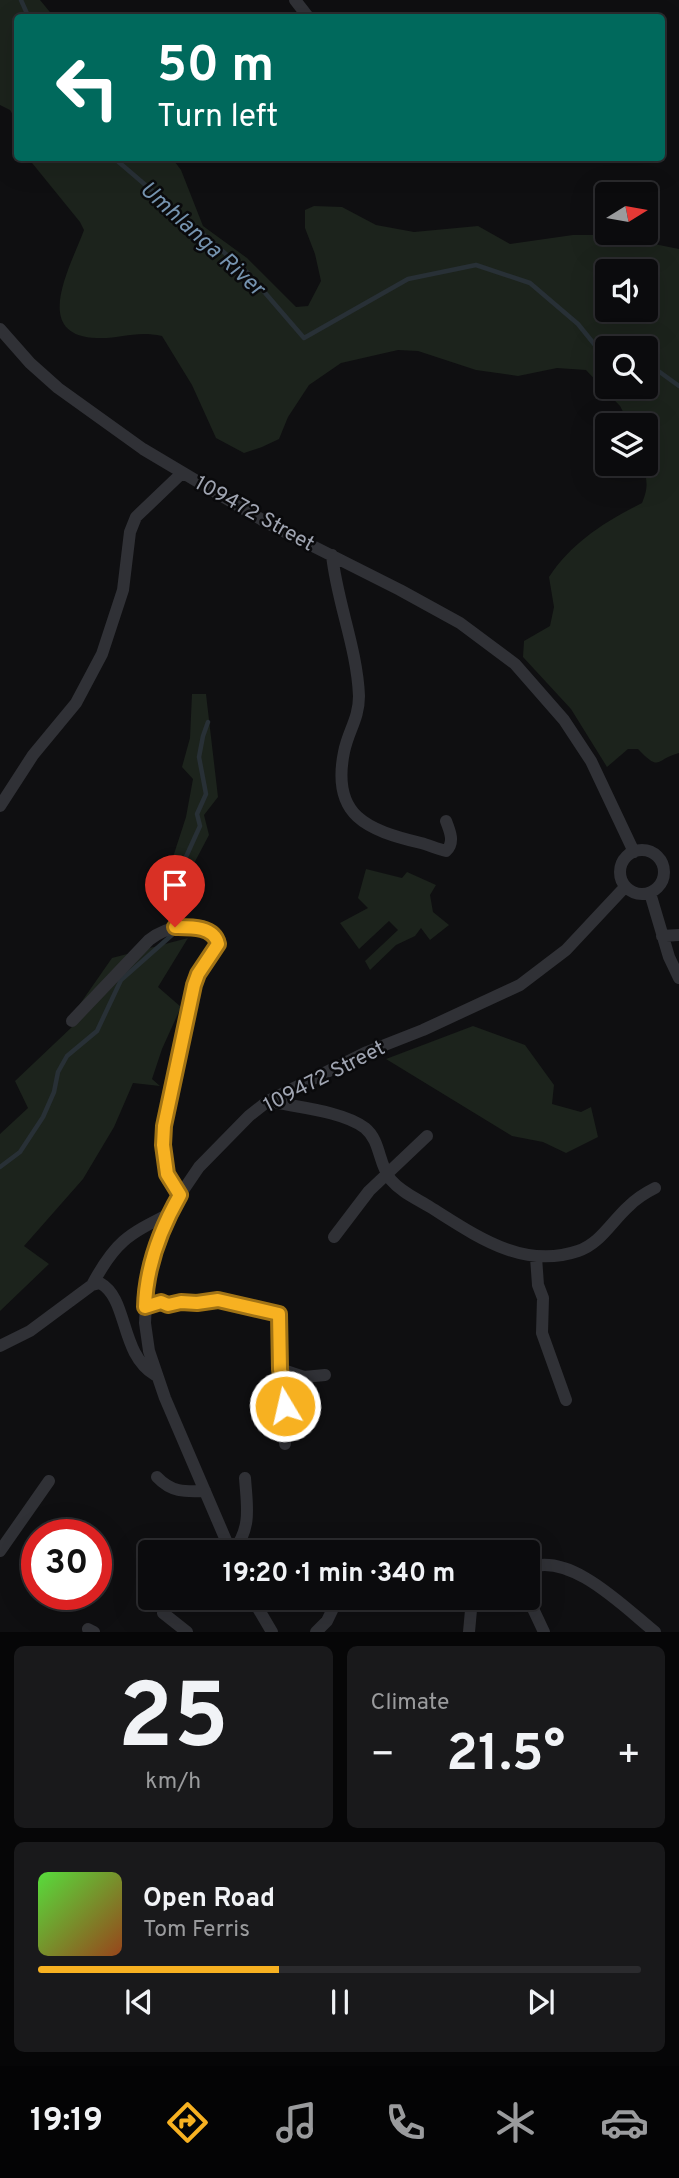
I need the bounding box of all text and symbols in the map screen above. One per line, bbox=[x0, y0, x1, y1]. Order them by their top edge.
text: 50 m bbox=[157, 37, 274, 99]
icon: left bbox=[42, 42, 133, 133]
text: Turn left bbox=[157, 98, 278, 138]
water label: Umhlanga River bbox=[133, 176, 272, 305]
north arrow bbox=[595, 182, 658, 245]
map controls bbox=[595, 182, 658, 476]
button: sound bbox=[595, 259, 658, 322]
button: search bbox=[595, 336, 658, 399]
button: layers bbox=[595, 413, 658, 476]
street label: 109472 Street bbox=[190, 470, 319, 558]
pin bbox=[145, 855, 205, 927]
icon: arrive bbox=[156, 866, 194, 904]
street label: 109472 Street bbox=[259, 1035, 390, 1120]
position arrow bbox=[248, 1369, 322, 1443]
speed limit sign: 30 bbox=[21, 1519, 112, 1610]
text: 19:20 · 1 min · 340 m bbox=[223, 1558, 455, 1591]
text: 25 bbox=[118, 1665, 229, 1780]
text: Climate bbox=[371, 1689, 449, 1718]
text: 21.5° bbox=[446, 1723, 565, 1789]
text: − bbox=[371, 1732, 395, 1781]
text: + bbox=[616, 1732, 641, 1781]
text: km/h bbox=[145, 1768, 201, 1797]
text: Open Road bbox=[143, 1883, 275, 1916]
text: Tom Ferris bbox=[143, 1916, 250, 1945]
icon: previous bbox=[120, 1983, 158, 2021]
icon: pause bbox=[321, 1983, 359, 2021]
icon: next bbox=[522, 1983, 560, 2021]
icon: directions bbox=[163, 2098, 212, 2147]
icon: music bbox=[272, 2098, 321, 2147]
icon: phone bbox=[381, 2098, 430, 2147]
icon: climate bbox=[491, 2098, 540, 2147]
icon: car bbox=[600, 2098, 649, 2147]
text: 19:19 bbox=[30, 2102, 103, 2142]

